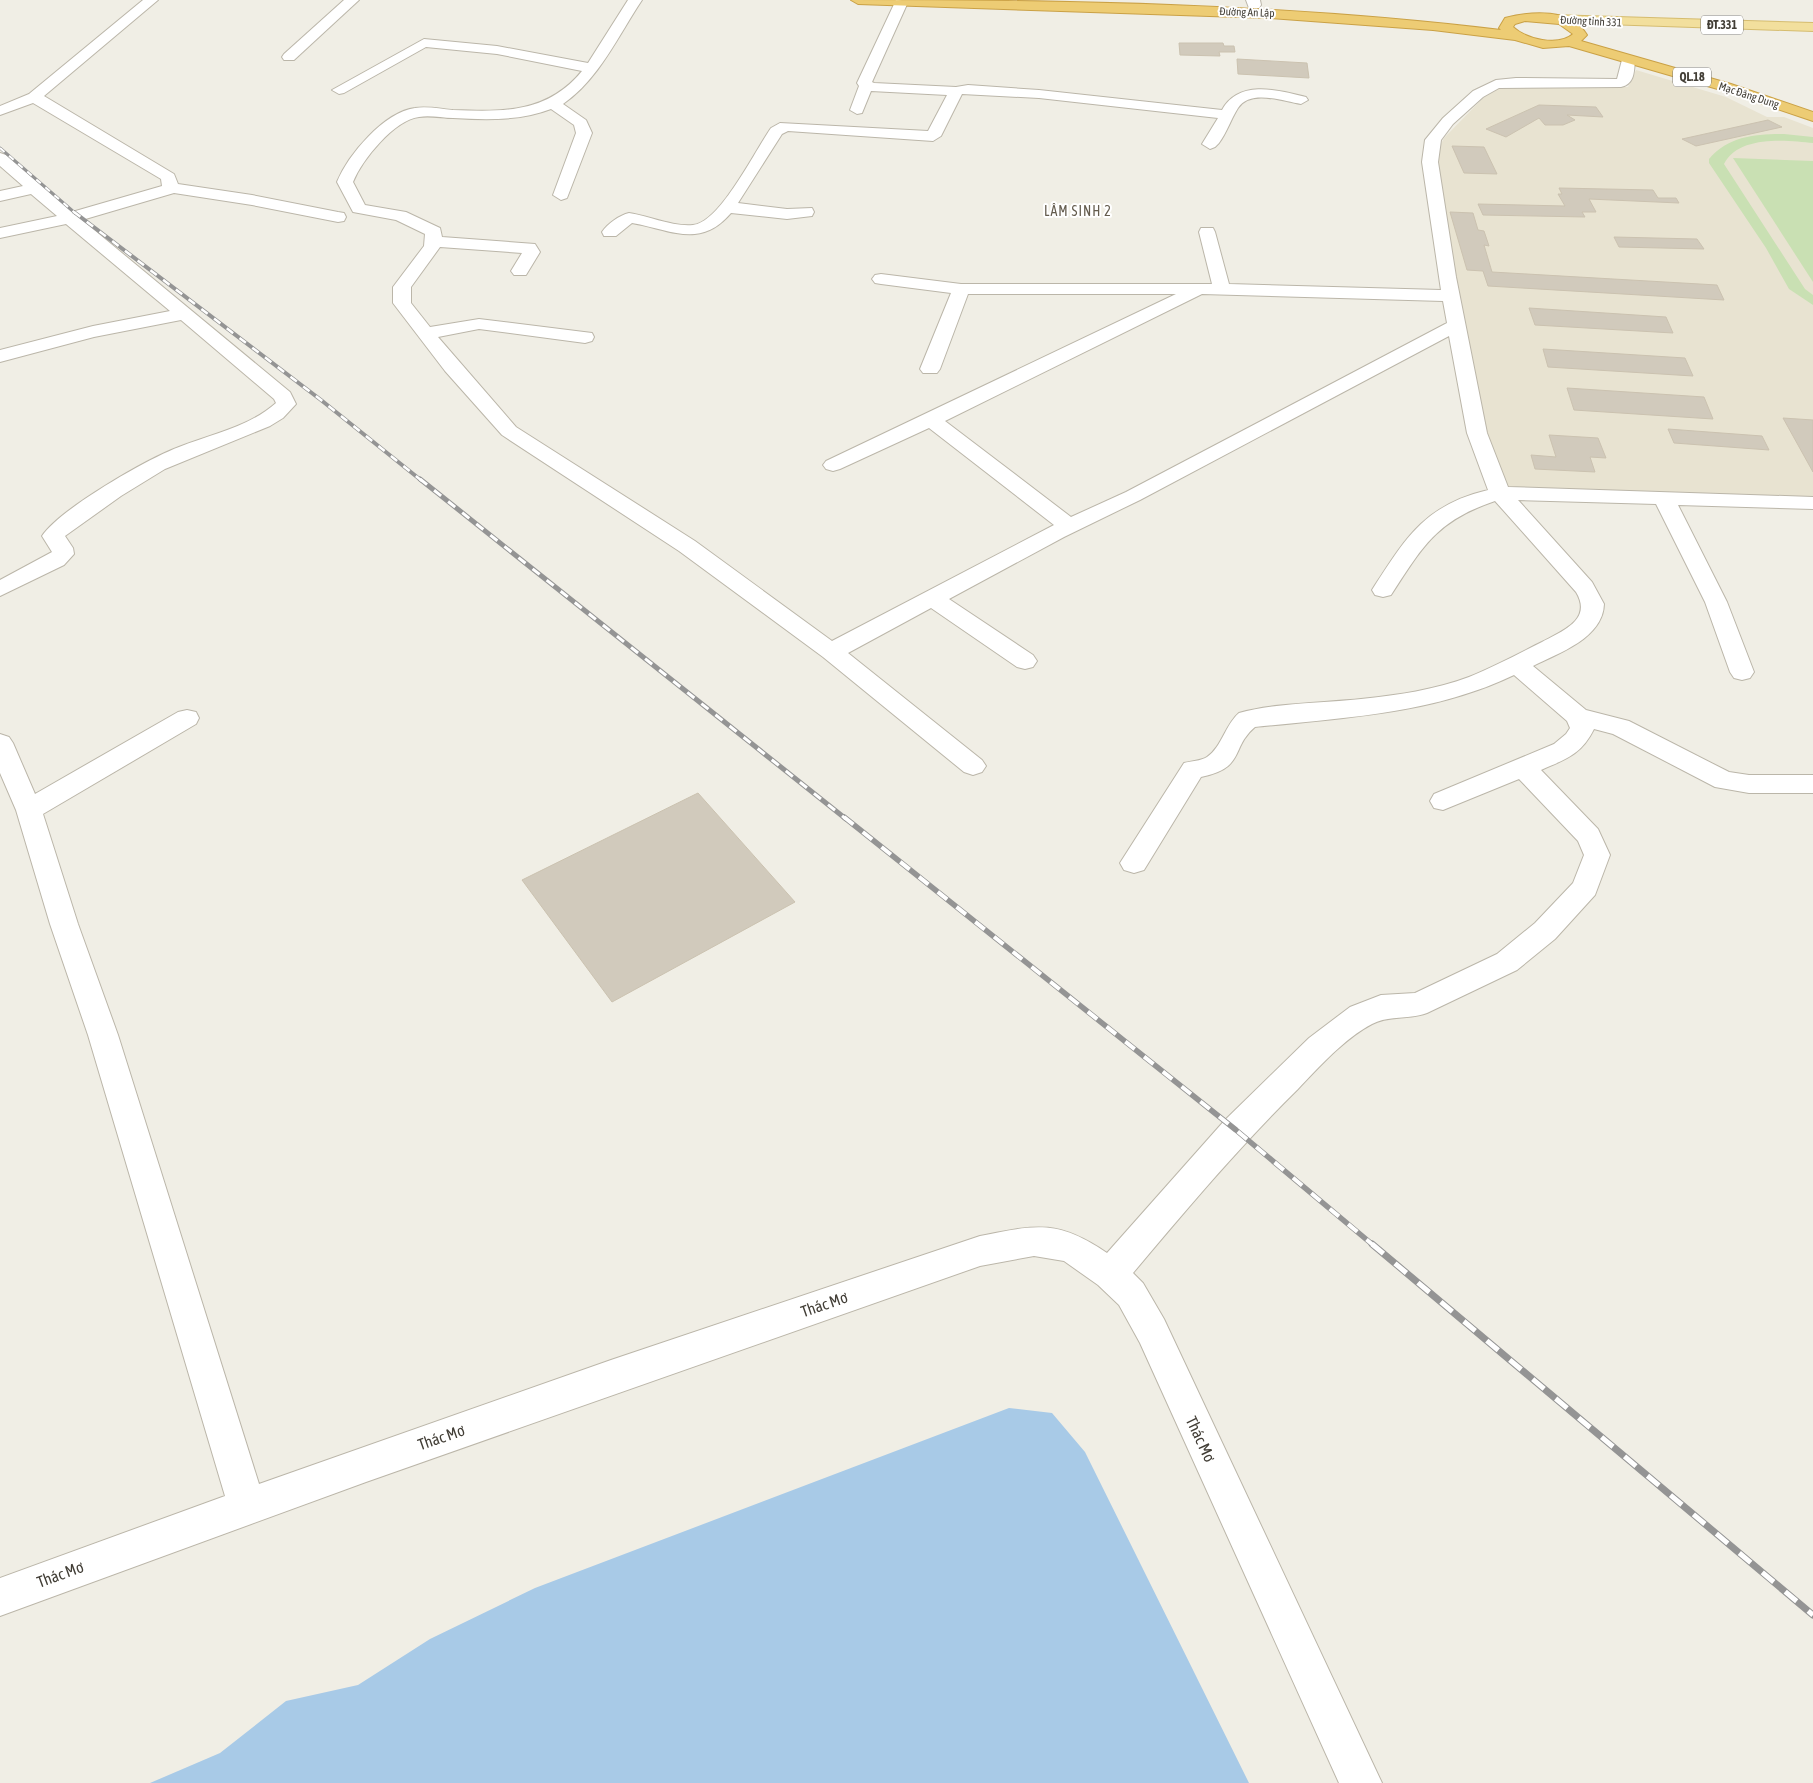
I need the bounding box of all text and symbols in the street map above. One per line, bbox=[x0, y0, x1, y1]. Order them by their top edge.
street label: Đường An Lập bbox=[1219, 5, 1275, 20]
street label: Đường tỉnh 331 bbox=[1560, 13, 1622, 29]
road number: ĐT.331 bbox=[1701, 16, 1743, 34]
road number: QL.18 bbox=[1673, 68, 1711, 86]
street label: Mạc Đăng Dung bbox=[1717, 80, 1781, 111]
district label: LÂM SINH 2 bbox=[1044, 203, 1112, 219]
street label: Thác Mơ bbox=[798, 1287, 850, 1320]
street label: Thác Mơ bbox=[1183, 1413, 1220, 1465]
street label: Thác Mơ bbox=[415, 1420, 467, 1453]
street label: Thác Mơ bbox=[34, 1557, 86, 1591]

